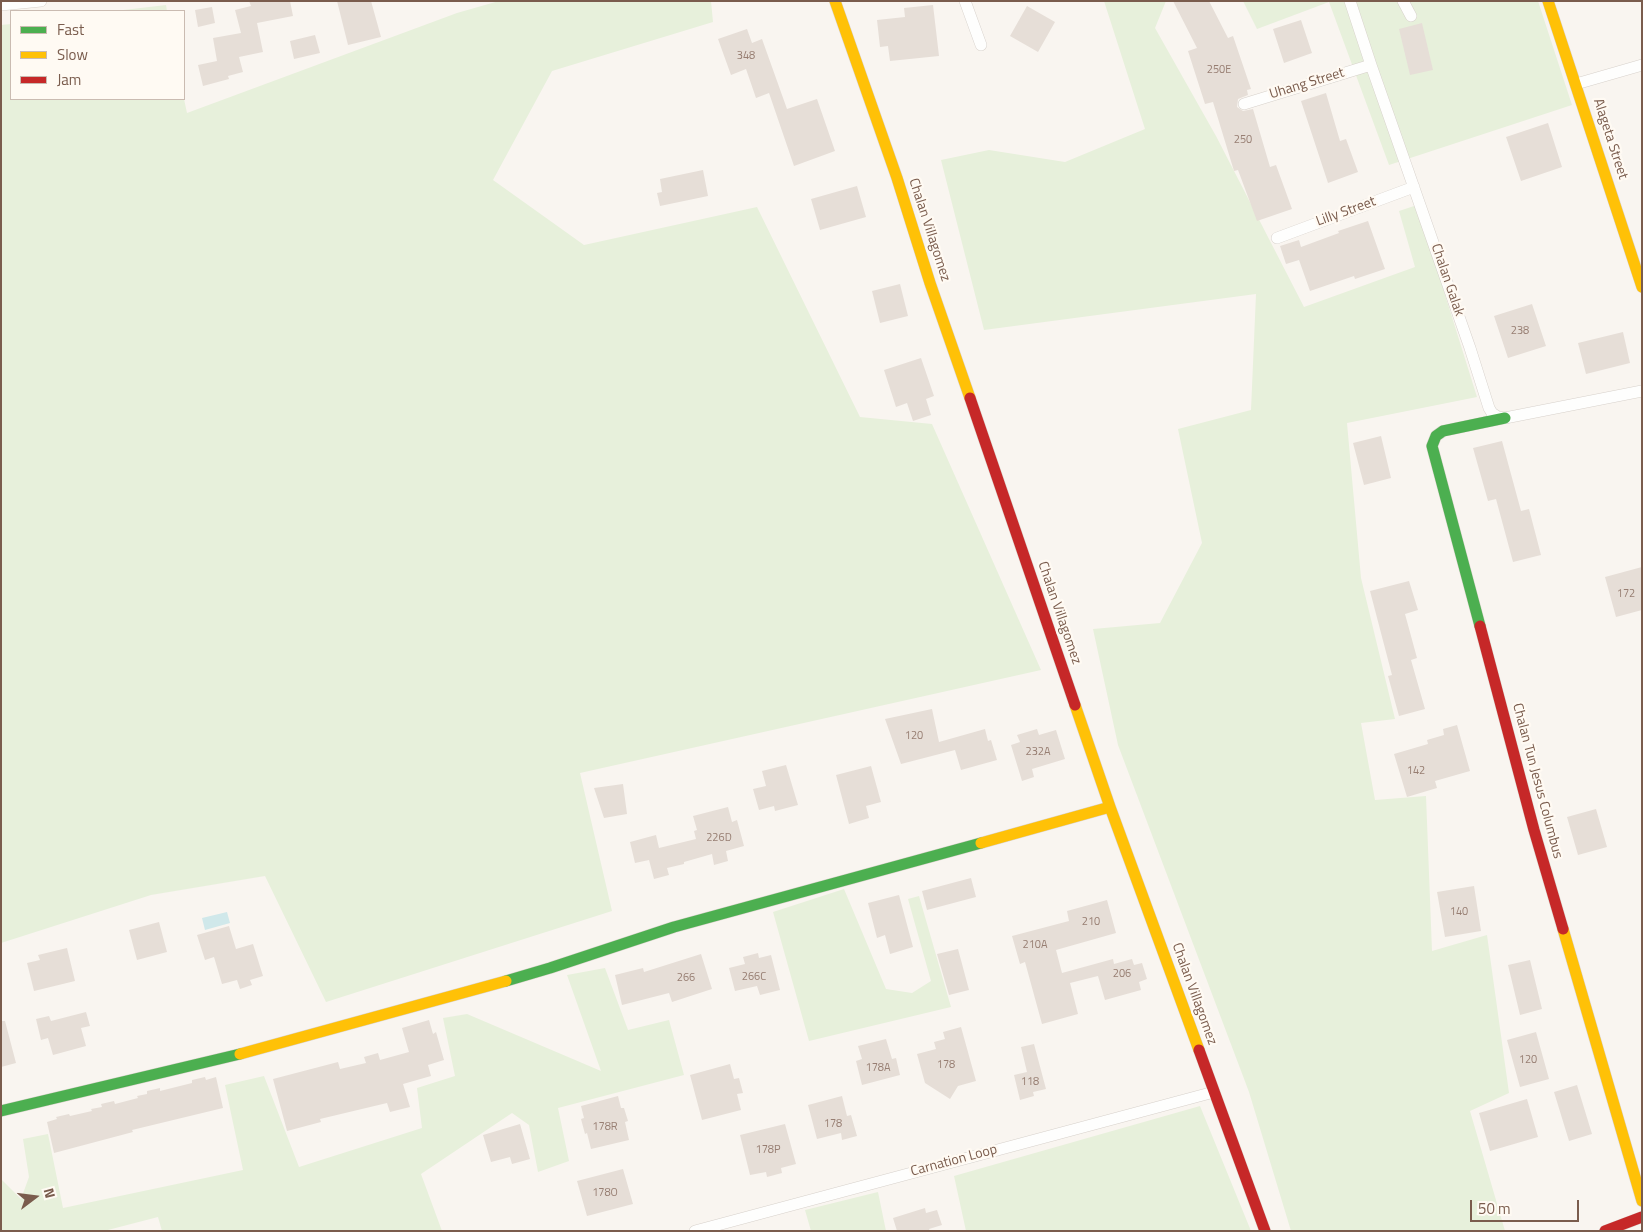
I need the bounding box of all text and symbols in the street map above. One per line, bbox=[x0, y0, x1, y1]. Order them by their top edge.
legend bbox=[10, 10, 185, 100]
text: Fast bbox=[57, 18, 84, 41]
text: Slow bbox=[57, 43, 88, 66]
house number: 348 bbox=[737, 49, 755, 63]
house number: 250E bbox=[1207, 63, 1231, 77]
street label: Uhang Street bbox=[1268, 65, 1346, 103]
text: Jam bbox=[57, 68, 81, 91]
street label: Alageta Street bbox=[1589, 96, 1631, 182]
house number: 250 bbox=[1234, 133, 1252, 147]
street label: Chalan Villagomez bbox=[904, 176, 954, 284]
street label: Lilly Street bbox=[1314, 193, 1378, 231]
street label: Chalan Galak bbox=[1427, 242, 1467, 318]
house number: 238 bbox=[1511, 324, 1529, 338]
street label: Chalan Villagomez bbox=[1034, 559, 1084, 667]
house number: 172 bbox=[1617, 587, 1635, 601]
street label: Chalan Tun Jesus Columbus bbox=[1508, 701, 1566, 861]
house number: 120 bbox=[905, 729, 923, 743]
house number: 232A bbox=[1025, 745, 1051, 759]
house number: 142 bbox=[1407, 764, 1425, 778]
house number: 226D bbox=[706, 831, 732, 845]
house number: 140 bbox=[1450, 905, 1468, 919]
house number: 210 bbox=[1082, 915, 1100, 929]
house number: 210A bbox=[1022, 938, 1048, 952]
street label: Chalan Villagomez bbox=[1168, 941, 1220, 1047]
house number: 206 bbox=[1113, 967, 1131, 981]
house number: 266C bbox=[742, 970, 766, 984]
house number: 266 bbox=[677, 971, 695, 985]
house number: 120 bbox=[1519, 1053, 1537, 1067]
house number: 178 bbox=[937, 1058, 955, 1072]
house number: 178A bbox=[865, 1061, 891, 1075]
house number: 118 bbox=[1021, 1075, 1039, 1089]
house number: 178 bbox=[824, 1117, 842, 1131]
house number: 178R bbox=[592, 1120, 618, 1134]
street label: Carnation Loop bbox=[909, 1141, 999, 1181]
house number: 178P bbox=[755, 1143, 781, 1157]
north arrow bbox=[10, 1172, 60, 1222]
text: N bbox=[39, 1186, 61, 1200]
house number: 178O bbox=[592, 1186, 618, 1200]
scale bar bbox=[1473, 1190, 1582, 1222]
text: 50 m bbox=[1478, 1197, 1511, 1220]

